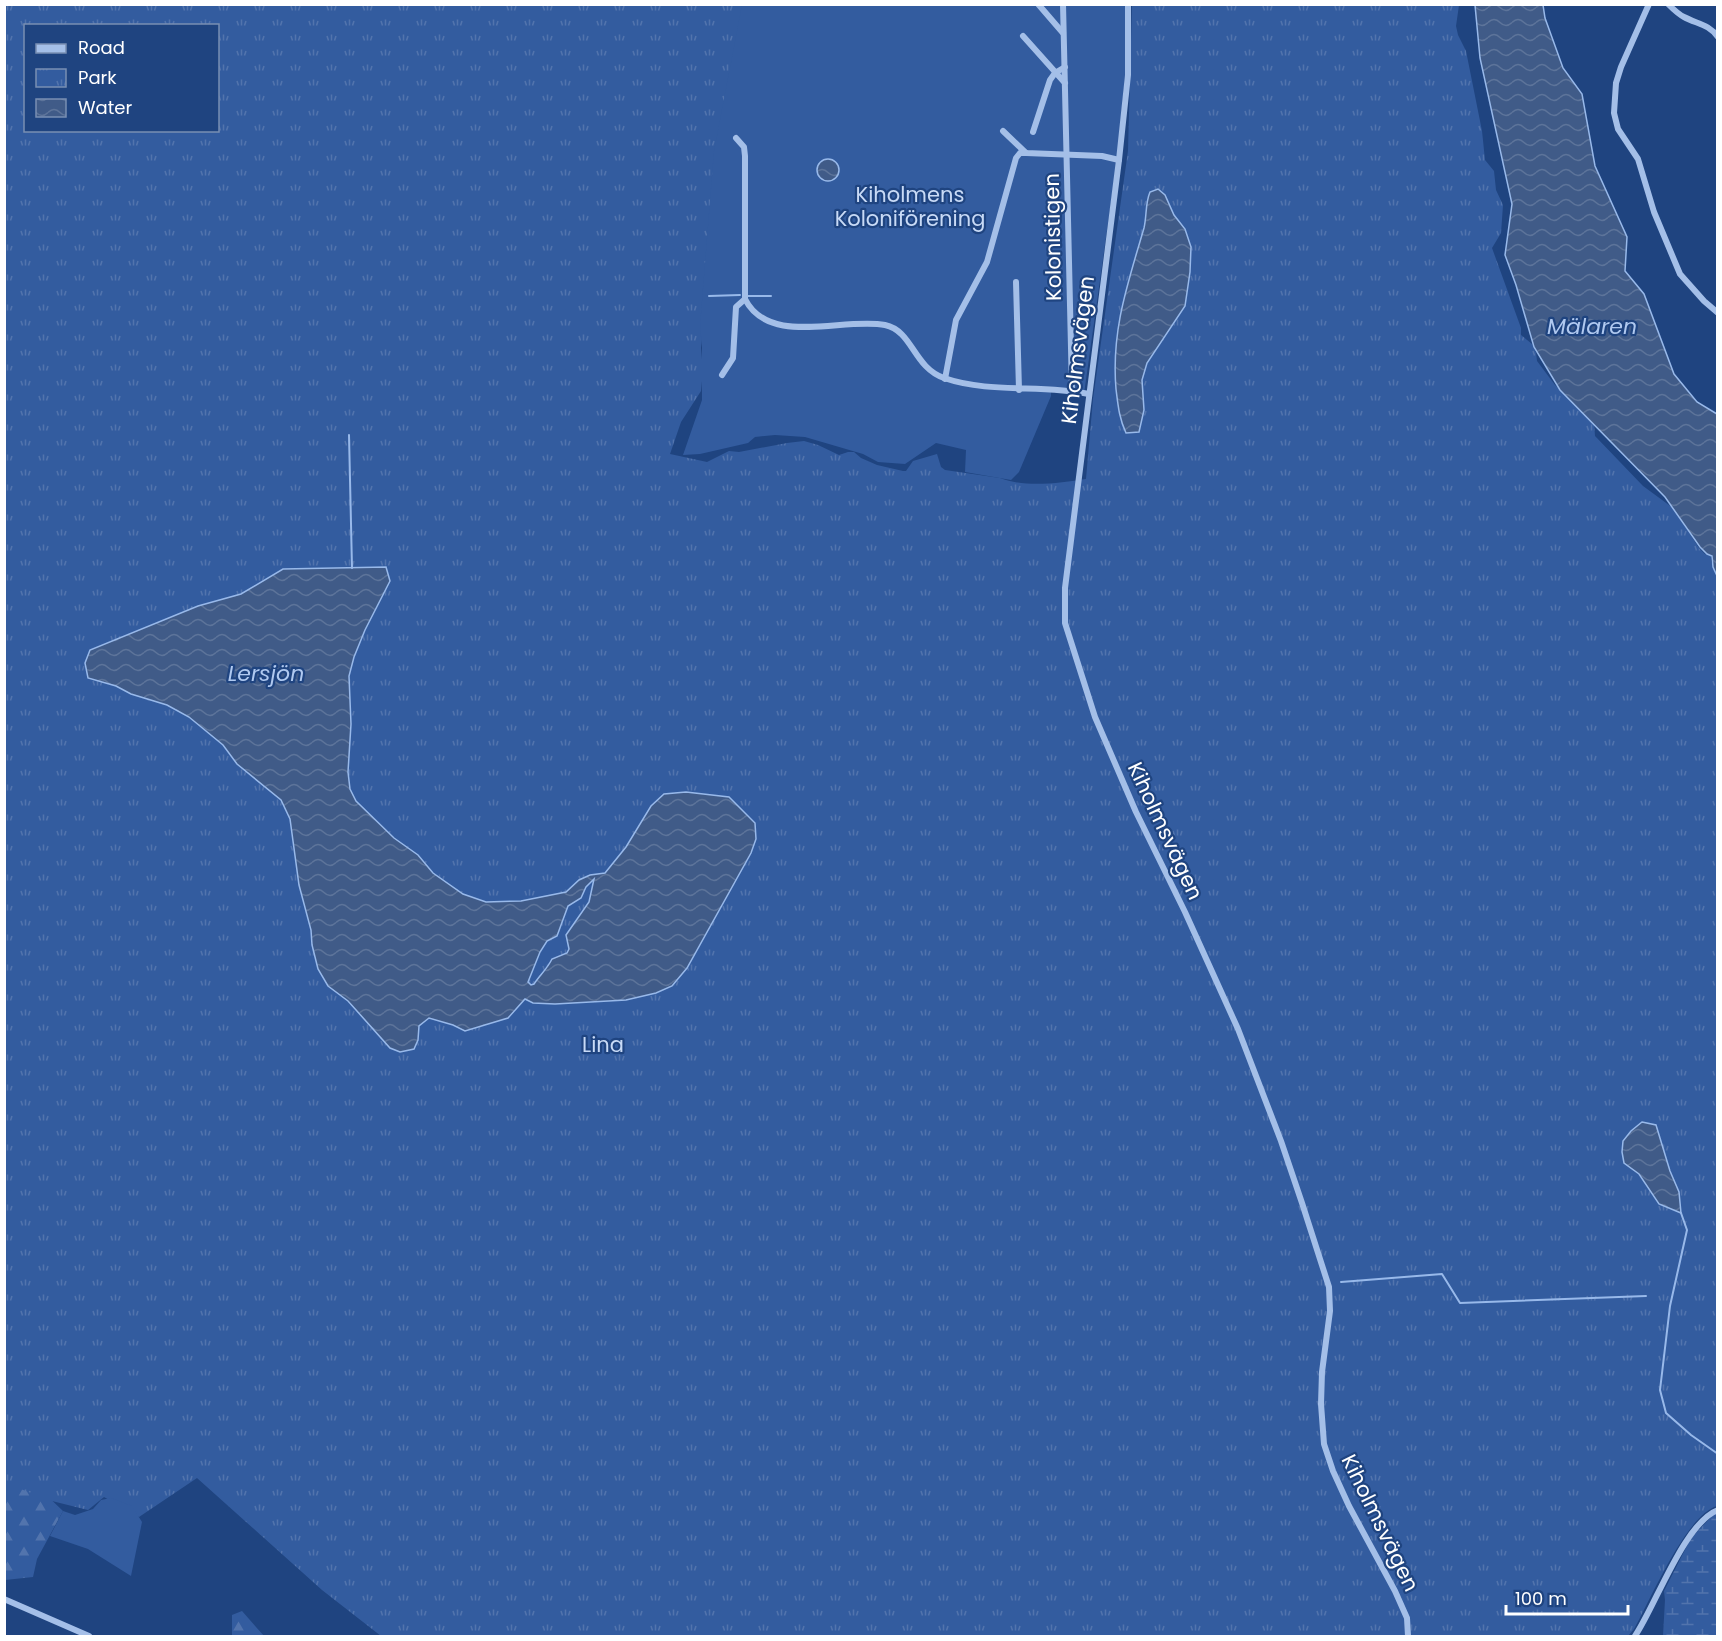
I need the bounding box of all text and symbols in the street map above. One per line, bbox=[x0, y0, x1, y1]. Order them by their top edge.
legend bbox=[24, 24, 219, 132]
text: Road bbox=[78, 35, 125, 60]
text: Park bbox=[78, 65, 117, 90]
text: Water bbox=[78, 95, 132, 120]
street label: Kolonistigen bbox=[1037, 173, 1068, 301]
park label: Kiholmens Koloniförening bbox=[835, 180, 985, 233]
street label: Kiholmsvägen bbox=[1054, 274, 1101, 426]
water label: Mälaren bbox=[1547, 311, 1637, 342]
water label: Lersjön bbox=[228, 658, 304, 689]
street label: Kiholmsvägen bbox=[1121, 757, 1210, 904]
park label: Lina bbox=[582, 1030, 624, 1059]
street label: Kiholmsvägen bbox=[1335, 1449, 1426, 1596]
scale bar bbox=[1506, 1578, 1628, 1616]
text: 100 m bbox=[1515, 1586, 1567, 1611]

